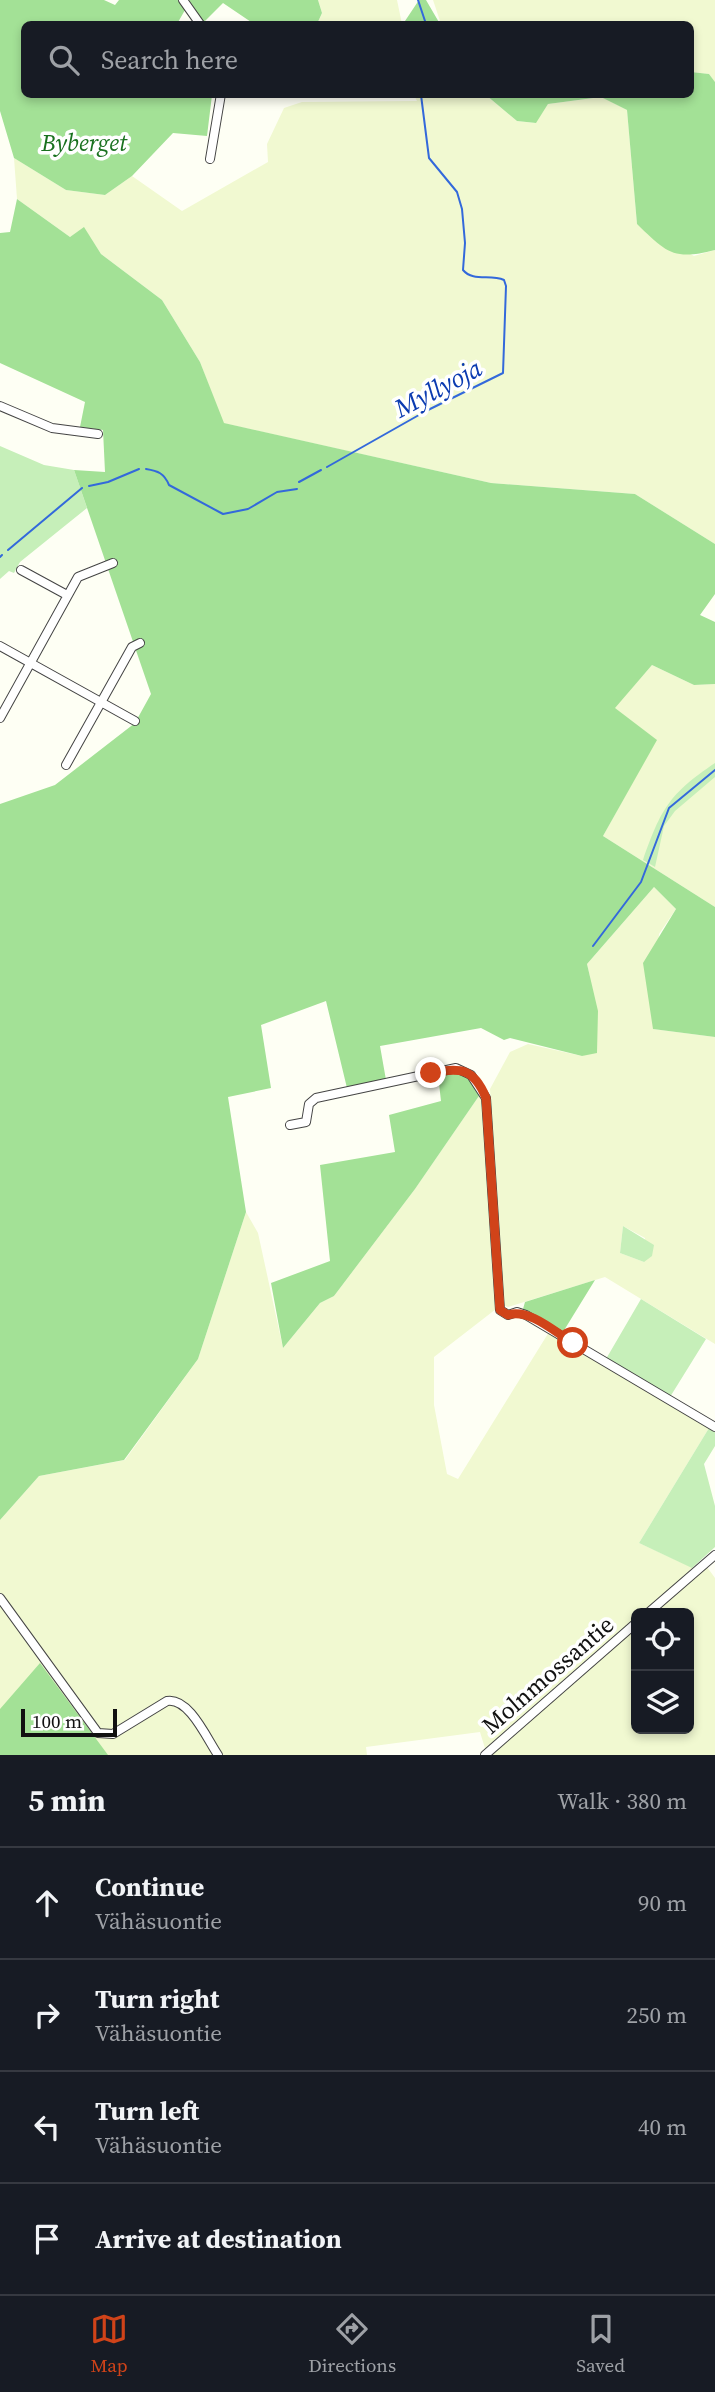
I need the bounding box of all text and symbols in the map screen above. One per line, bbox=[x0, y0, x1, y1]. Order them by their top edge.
search box bbox=[21, 21, 694, 98]
icon: search bbox=[45, 41, 83, 79]
text: Search here bbox=[101, 42, 238, 78]
park label: Byberget bbox=[40, 126, 128, 159]
water label: Myllyoja bbox=[387, 350, 489, 427]
route end bbox=[415, 1057, 446, 1088]
route start bbox=[557, 1327, 588, 1358]
street label: Molnmossantie bbox=[475, 1608, 621, 1741]
map controls bbox=[631, 1608, 694, 1734]
button: locate bbox=[631, 1608, 694, 1671]
button: layers bbox=[631, 1671, 694, 1734]
scale bar bbox=[21, 1706, 117, 1738]
text: 100 m bbox=[32, 1708, 82, 1734]
text: 5 min bbox=[28, 1780, 106, 1821]
text: Walk · 380 m bbox=[557, 1785, 687, 1817]
text: Continue bbox=[95, 1869, 204, 1905]
icon: ahead bbox=[28, 1884, 66, 1922]
text: 90 m bbox=[638, 1887, 687, 1919]
text: Vähäsuontie bbox=[95, 1905, 222, 1937]
text: Turn right bbox=[95, 1981, 219, 2017]
icon: right bbox=[28, 1996, 66, 2034]
text: 250 m bbox=[626, 1999, 687, 2031]
text: Vähäsuontie bbox=[95, 2017, 222, 2049]
text: Turn left bbox=[95, 2093, 199, 2129]
icon: left bbox=[28, 2108, 66, 2146]
text: 40 m bbox=[638, 2111, 687, 2143]
text: Vähäsuontie bbox=[95, 2129, 222, 2161]
icon: arrive bbox=[28, 2220, 66, 2258]
text: Arrive at destination bbox=[95, 2221, 342, 2257]
tab: Map bbox=[90, 2310, 128, 2378]
tab: Directions bbox=[308, 2310, 396, 2378]
tab: Saved bbox=[576, 2310, 625, 2378]

